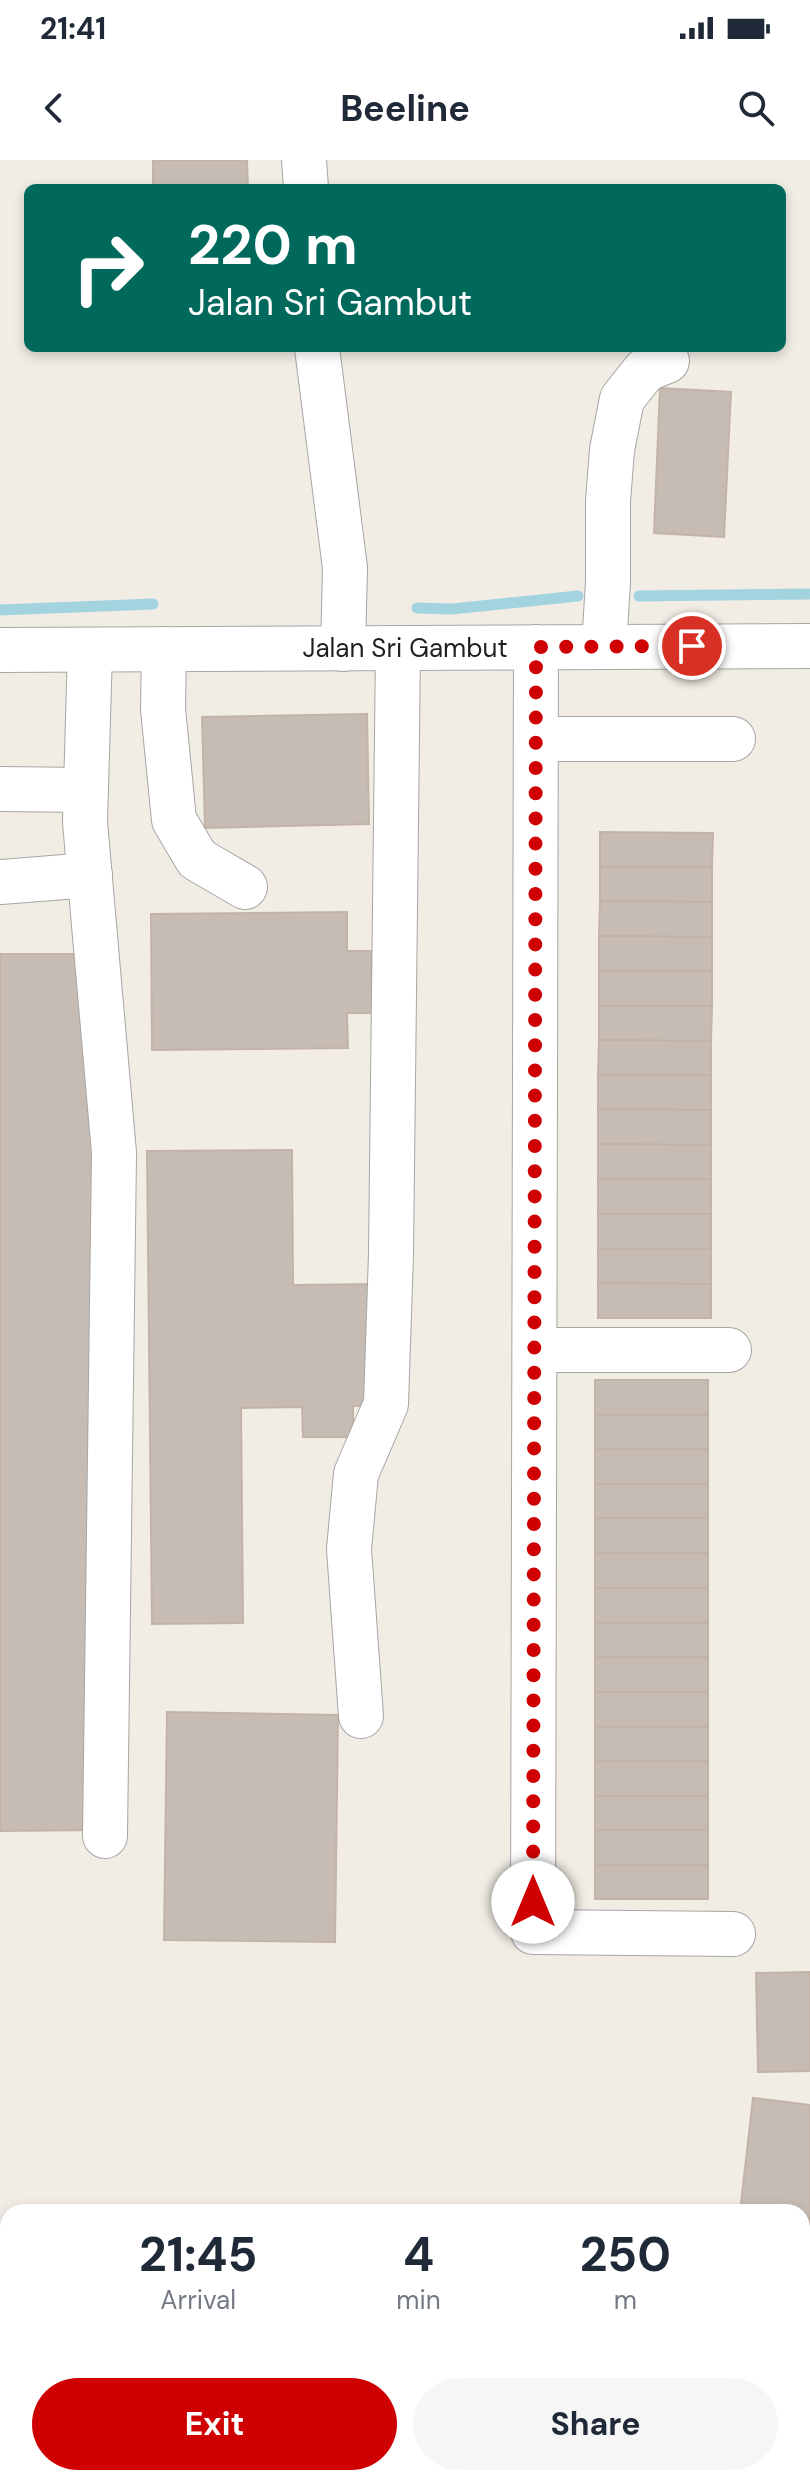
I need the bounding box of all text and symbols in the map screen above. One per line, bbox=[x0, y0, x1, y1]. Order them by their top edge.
text: 21:41 bbox=[40, 9, 106, 48]
text: Beeline bbox=[340, 85, 470, 132]
icon: back bbox=[32, 86, 76, 130]
icon: search bbox=[734, 86, 778, 130]
text: 220 m bbox=[188, 208, 358, 281]
icon: right bbox=[56, 216, 160, 320]
text: Jalan Sri Gambut bbox=[188, 279, 472, 326]
pin bbox=[658, 612, 726, 680]
icon: arrive bbox=[670, 624, 714, 668]
street label: Jalan Sri Gambut bbox=[302, 631, 508, 665]
position arrow bbox=[491, 1860, 575, 1944]
text: 21:45 bbox=[139, 2223, 257, 2286]
text: 4 bbox=[403, 2223, 434, 2286]
text: 250 bbox=[580, 2223, 671, 2286]
text: Arrival bbox=[160, 2283, 236, 2317]
text: min bbox=[396, 2283, 441, 2317]
text: m bbox=[614, 2283, 637, 2317]
button: Exit bbox=[32, 2378, 397, 2470]
button: Share bbox=[413, 2378, 778, 2470]

